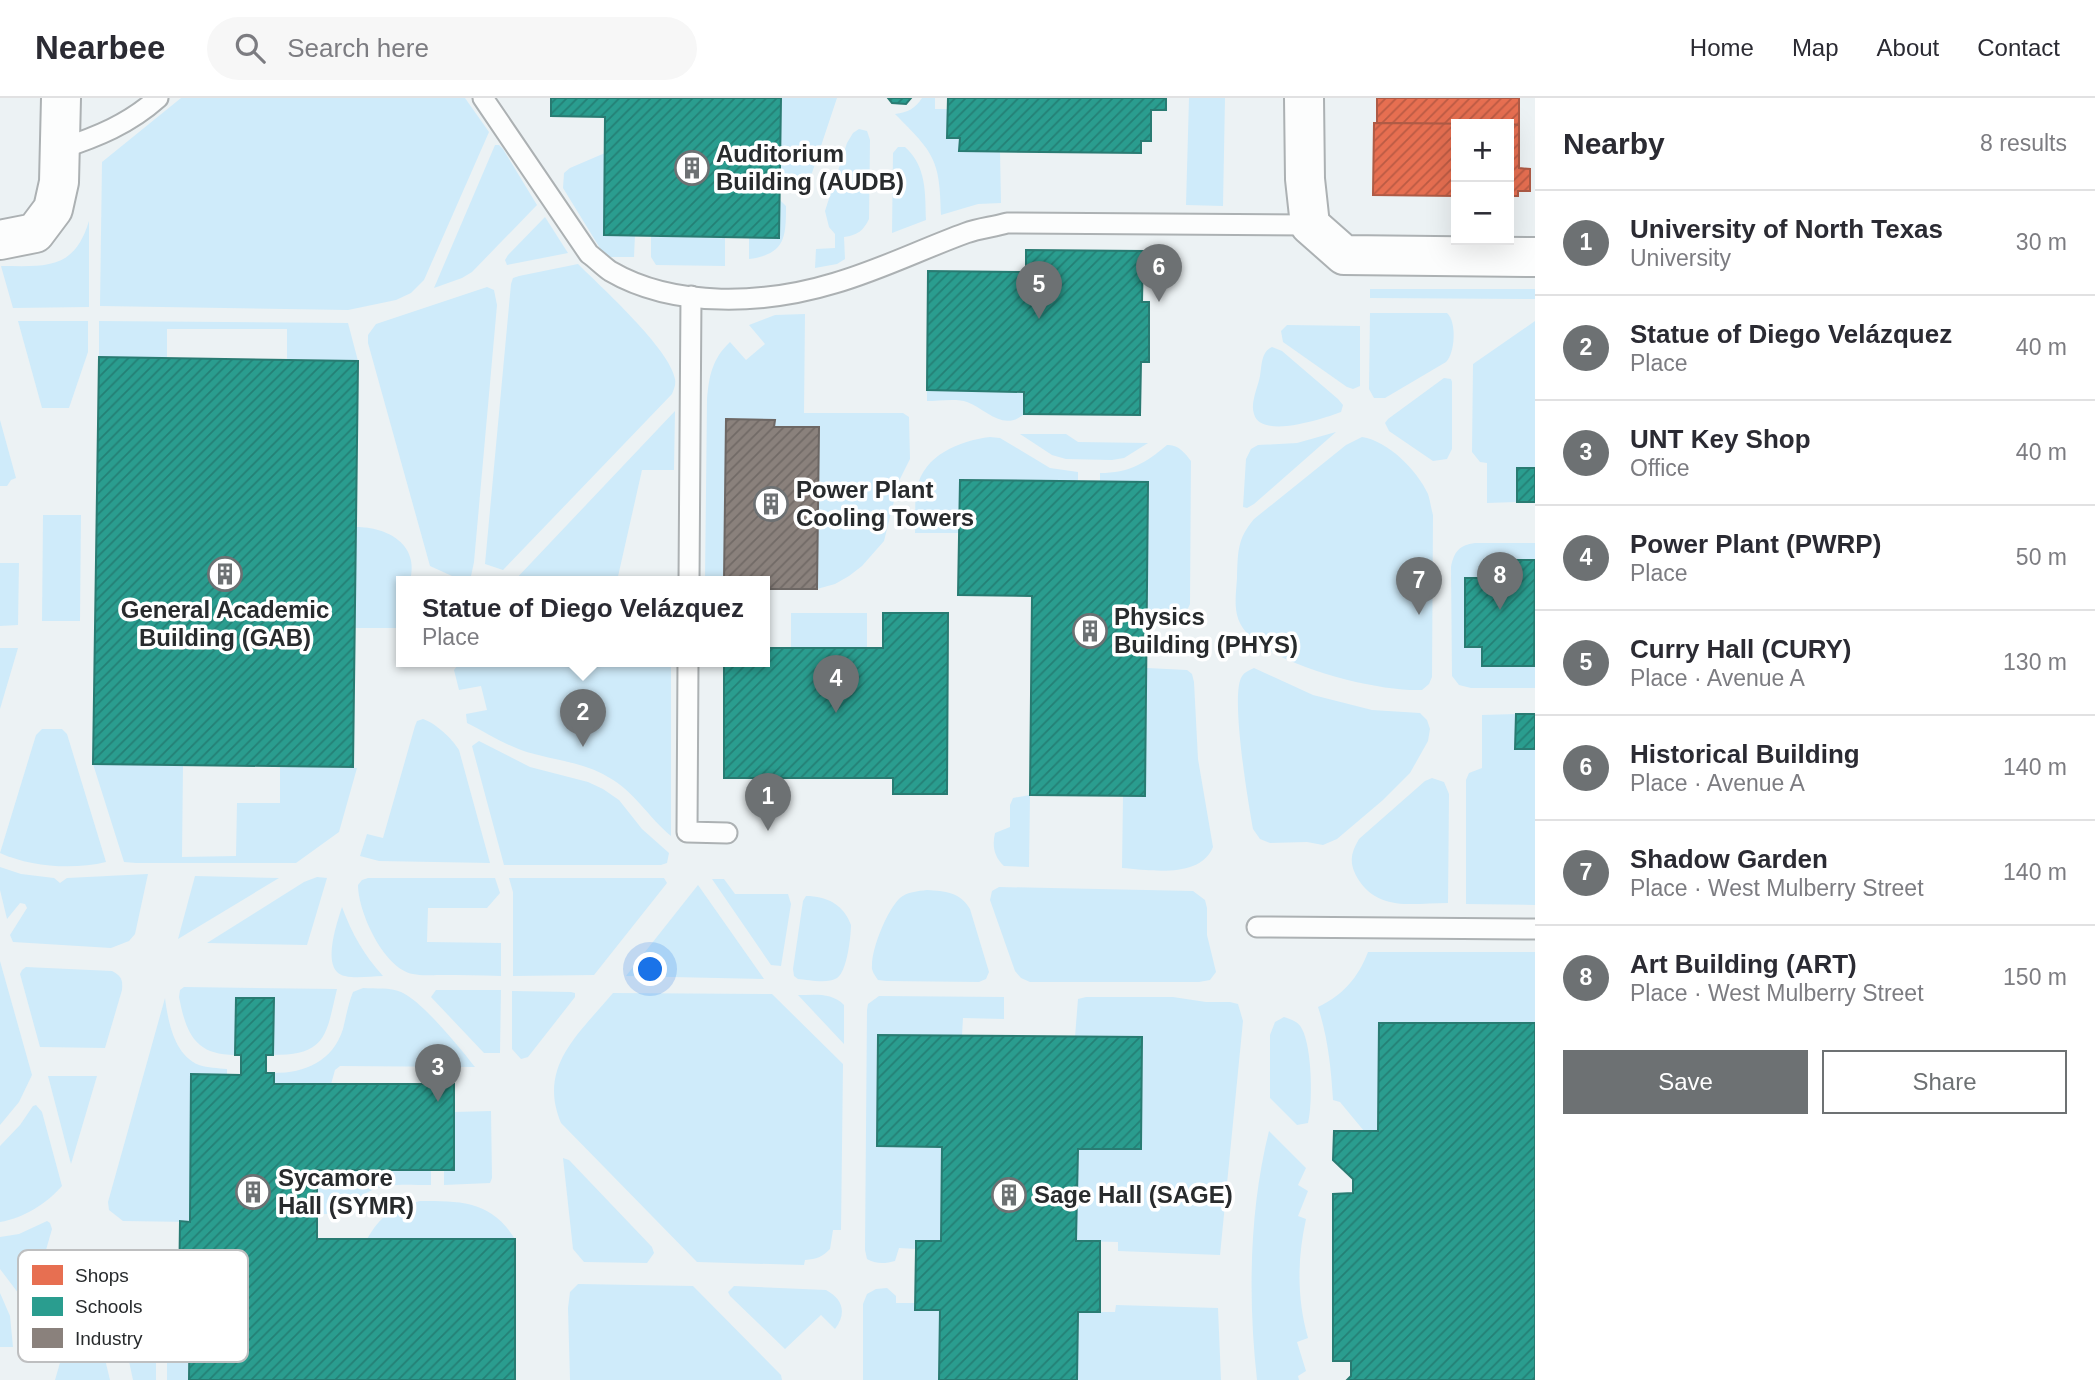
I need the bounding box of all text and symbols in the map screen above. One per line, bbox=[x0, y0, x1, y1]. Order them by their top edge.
search box bbox=[207, 17, 697, 80]
text: Nearbee bbox=[35, 29, 165, 66]
icon: search bbox=[231, 29, 269, 67]
text: Search here bbox=[287, 33, 429, 63]
text: Home bbox=[1690, 34, 1754, 61]
text: Map bbox=[1792, 34, 1839, 61]
text: About bbox=[1877, 34, 1939, 61]
text: Contact bbox=[1977, 34, 2060, 61]
map controls bbox=[1451, 119, 1514, 245]
button: + bbox=[1451, 119, 1514, 182]
text: Nearby bbox=[1563, 127, 1665, 160]
text: 8 results bbox=[1980, 130, 2067, 156]
place label: Auditorium Building (AUDB) bbox=[716, 140, 904, 195]
building icon: Auditorium Building (AUDB) bbox=[673, 149, 711, 187]
button: − bbox=[1451, 182, 1514, 245]
text: University of North Texas bbox=[1630, 214, 1943, 244]
text: 1 bbox=[1580, 229, 1592, 255]
text: 30 m bbox=[2016, 229, 2067, 255]
pin: 6 bbox=[1136, 244, 1182, 302]
text: University bbox=[1630, 245, 1731, 271]
pin: 5 bbox=[1016, 261, 1062, 319]
text: Statue of Diego Velázquez bbox=[1630, 319, 1952, 349]
text: 2 bbox=[1580, 334, 1592, 360]
text: 40 m bbox=[2016, 334, 2067, 360]
text: Place bbox=[1630, 350, 1688, 376]
text: UNT Key Shop bbox=[1630, 424, 1811, 454]
text: 3 bbox=[1580, 439, 1592, 465]
text: 40 m bbox=[2016, 439, 2067, 465]
text: Office bbox=[1630, 455, 1690, 481]
place label: Power Plant Cooling Towers bbox=[796, 476, 974, 531]
building icon: Power Plant Cooling Towers bbox=[752, 485, 790, 523]
text: Power Plant (PWRP) bbox=[1630, 529, 1881, 559]
text: 4 bbox=[1580, 544, 1592, 570]
text: 50 m bbox=[2016, 544, 2067, 570]
pin: 8 bbox=[1477, 552, 1523, 610]
building icon: General Academic Building (GAB) bbox=[206, 555, 244, 593]
pin: 7 bbox=[1396, 557, 1442, 615]
text: Place bbox=[1630, 560, 1688, 586]
popup bbox=[396, 576, 770, 667]
text: Statue of Diego Velázquez bbox=[422, 593, 744, 623]
place label: General Academic Building (GAB) bbox=[121, 596, 329, 651]
place label: Physics Building (PHYS) bbox=[1114, 603, 1298, 658]
building icon: Physics Building (PHYS) bbox=[1071, 612, 1109, 650]
text: Place bbox=[422, 624, 479, 650]
text: Curry Hall (CURY) bbox=[1630, 634, 1852, 664]
text: 5 bbox=[1580, 649, 1592, 675]
text: 130 m bbox=[2003, 649, 2067, 675]
pin: 4 bbox=[813, 655, 859, 713]
text: Place · Avenue A bbox=[1630, 665, 1805, 691]
pin: 2 bbox=[560, 689, 606, 747]
text: Historical Building bbox=[1630, 739, 1860, 769]
text: 6 bbox=[1580, 754, 1592, 780]
text: 140 m bbox=[2003, 754, 2067, 780]
text: Place · Avenue A bbox=[1630, 770, 1805, 796]
pin: 1 bbox=[745, 773, 791, 831]
text: Shadow Garden bbox=[1630, 844, 1828, 874]
text: 7 bbox=[1580, 859, 1592, 885]
text: 140 m bbox=[2003, 859, 2067, 885]
text: Place · West Mulberry Street bbox=[1630, 875, 1924, 901]
text: Art Building (ART) bbox=[1630, 949, 1857, 979]
your location bbox=[633, 952, 667, 986]
text: 8 bbox=[1580, 964, 1592, 990]
text: 150 m bbox=[2003, 964, 2067, 990]
text: Place · West Mulberry Street bbox=[1630, 980, 1924, 1006]
pin: 3 bbox=[415, 1044, 461, 1102]
button: Save bbox=[1563, 1050, 1808, 1114]
button: Share bbox=[1822, 1050, 2067, 1114]
place label: Sycamore Hall (SYMR) bbox=[278, 1164, 414, 1219]
building icon: Sycamore Hall (SYMR) bbox=[234, 1173, 272, 1211]
building icon: Sage Hall (SAGE) bbox=[990, 1176, 1028, 1214]
place label: Sage Hall (SAGE) bbox=[1034, 1181, 1233, 1208]
legend bbox=[18, 1250, 248, 1362]
text: Shops bbox=[75, 1265, 129, 1286]
text: Schools bbox=[75, 1296, 143, 1317]
text: Industry bbox=[75, 1328, 143, 1349]

